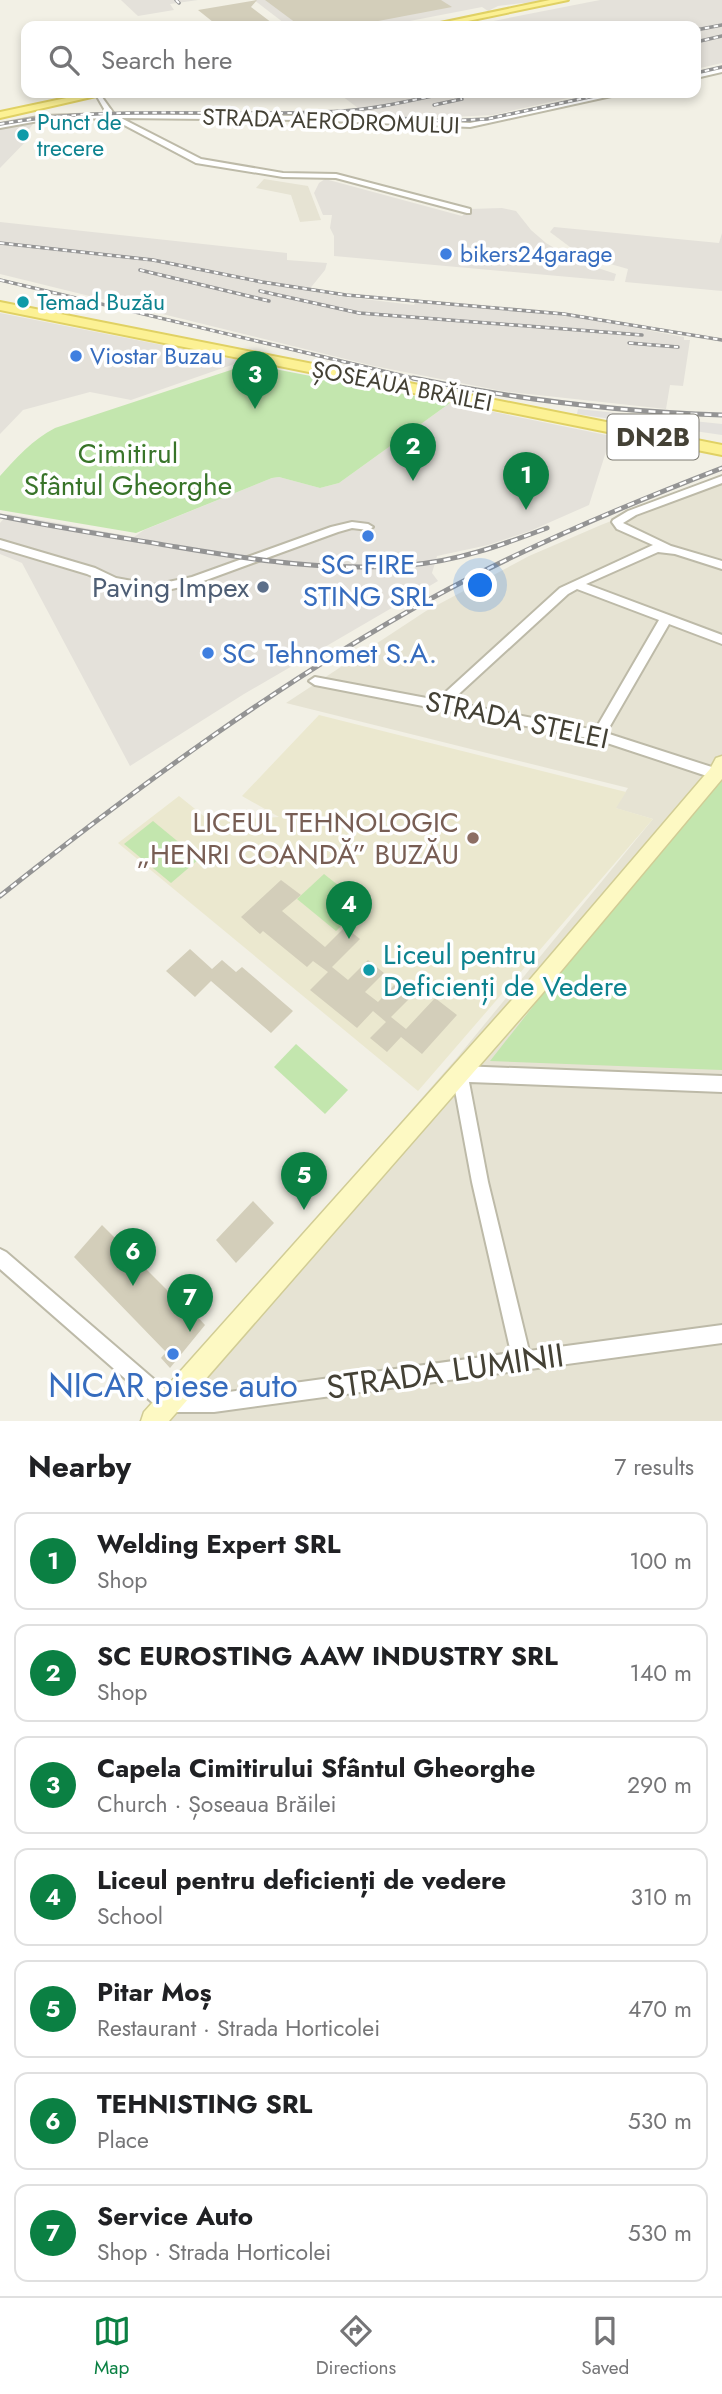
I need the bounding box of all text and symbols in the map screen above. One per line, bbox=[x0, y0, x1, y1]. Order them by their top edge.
search box bbox=[21, 21, 701, 98]
icon: search bbox=[45, 41, 83, 79]
text: Search here bbox=[101, 41, 233, 79]
street label: STRADA AERODROMULUI bbox=[202, 100, 460, 142]
place label: Punct de trecere bbox=[37, 105, 122, 165]
marker: Punct de trecere bbox=[15, 127, 31, 143]
place label: bikers24garage bbox=[460, 237, 613, 271]
marker: bikers24garage bbox=[438, 246, 454, 262]
place label: Temad Buzău bbox=[37, 285, 165, 319]
marker: Temad Buzău bbox=[15, 294, 31, 310]
place label: Viostar Buzau bbox=[90, 339, 223, 373]
marker: Viostar Buzau bbox=[68, 348, 84, 364]
pin: 3 bbox=[232, 351, 278, 409]
street label: ȘOSEAUA BRĂILEI bbox=[309, 352, 495, 420]
road number: DN2B bbox=[608, 414, 698, 460]
pin: 2 bbox=[390, 423, 436, 481]
park label: Cimitirul Sfântul Gheorghe bbox=[24, 433, 232, 506]
pin: 1 bbox=[503, 452, 549, 510]
marker: SC FIRE STING SRL bbox=[360, 528, 376, 544]
place label: SC FIRE STING SRL bbox=[303, 544, 434, 617]
place label: Paving Impex bbox=[92, 567, 249, 608]
your location bbox=[463, 568, 497, 602]
marker: Paving Impex bbox=[255, 579, 271, 595]
place label: SC Tehnomet S.A. bbox=[222, 633, 437, 674]
marker: SC Tehnomet S.A. bbox=[200, 645, 216, 661]
street label: STRADA STELEI bbox=[422, 681, 612, 759]
place label: LICEUL TEHNOLOGIC „HENRI COANDĂ” BUZĂU bbox=[137, 802, 459, 875]
marker: LICEUL TEHNOLOGIC „HENRI COANDĂ” BUZĂU bbox=[465, 830, 481, 846]
pin: 4 bbox=[326, 881, 372, 939]
place label: Liceul pentru Deficienți de Vedere bbox=[383, 934, 627, 1007]
marker: Liceul pentru Deficienți de Vedere bbox=[361, 962, 377, 978]
pin: 5 bbox=[281, 1152, 327, 1210]
pin: 6 bbox=[110, 1228, 156, 1286]
pin: 7 bbox=[167, 1274, 213, 1332]
street label: STRADA LUMINII bbox=[323, 1331, 567, 1411]
marker: NICAR piese auto bbox=[165, 1346, 181, 1362]
place label: NICAR piese auto bbox=[48, 1362, 298, 1409]
text: Nearby bbox=[28, 1445, 131, 1488]
text: 7 results bbox=[614, 1450, 694, 1484]
text: Welding Expert SRL bbox=[97, 1525, 340, 1563]
text: 1 bbox=[47, 1544, 59, 1578]
text: 100 m bbox=[629, 1544, 692, 1578]
text: Shop bbox=[97, 1563, 147, 1597]
text: SC EUROSTING AAW INDUSTRY SRL bbox=[97, 1637, 558, 1675]
text: 2 bbox=[45, 1656, 61, 1690]
text: 140 m bbox=[630, 1656, 692, 1690]
text: Shop bbox=[97, 1675, 147, 1709]
text: Capela Cimitirului Sfântul Gheorghe bbox=[97, 1749, 535, 1787]
text: 3 bbox=[46, 1768, 60, 1802]
text: 290 m bbox=[627, 1768, 692, 1802]
text: Church · Șoseaua Brăilei bbox=[97, 1787, 337, 1821]
text: Liceul pentru deficienți de vedere bbox=[97, 1861, 506, 1899]
text: 4 bbox=[45, 1880, 61, 1914]
text: 310 m bbox=[630, 1880, 692, 1914]
text: School bbox=[97, 1899, 163, 1933]
text: Pitar Moș bbox=[97, 1973, 212, 2011]
text: 5 bbox=[46, 1992, 60, 2026]
text: 470 m bbox=[628, 1992, 692, 2026]
text: Restaurant · Strada Horticolei bbox=[97, 2011, 380, 2045]
text: TEHNISTING SRL bbox=[97, 2085, 312, 2123]
text: 6 bbox=[45, 2104, 61, 2138]
text: 530 m bbox=[628, 2104, 692, 2138]
text: Place bbox=[97, 2123, 149, 2157]
text: Service Auto bbox=[97, 2197, 253, 2235]
text: 7 bbox=[46, 2216, 60, 2250]
text: 530 m bbox=[628, 2216, 692, 2250]
text: Shop · Strada Horticolei bbox=[97, 2235, 331, 2269]
tab: Map bbox=[93, 2312, 131, 2381]
tab: Directions bbox=[316, 2312, 396, 2381]
tab: Saved bbox=[581, 2312, 629, 2381]

